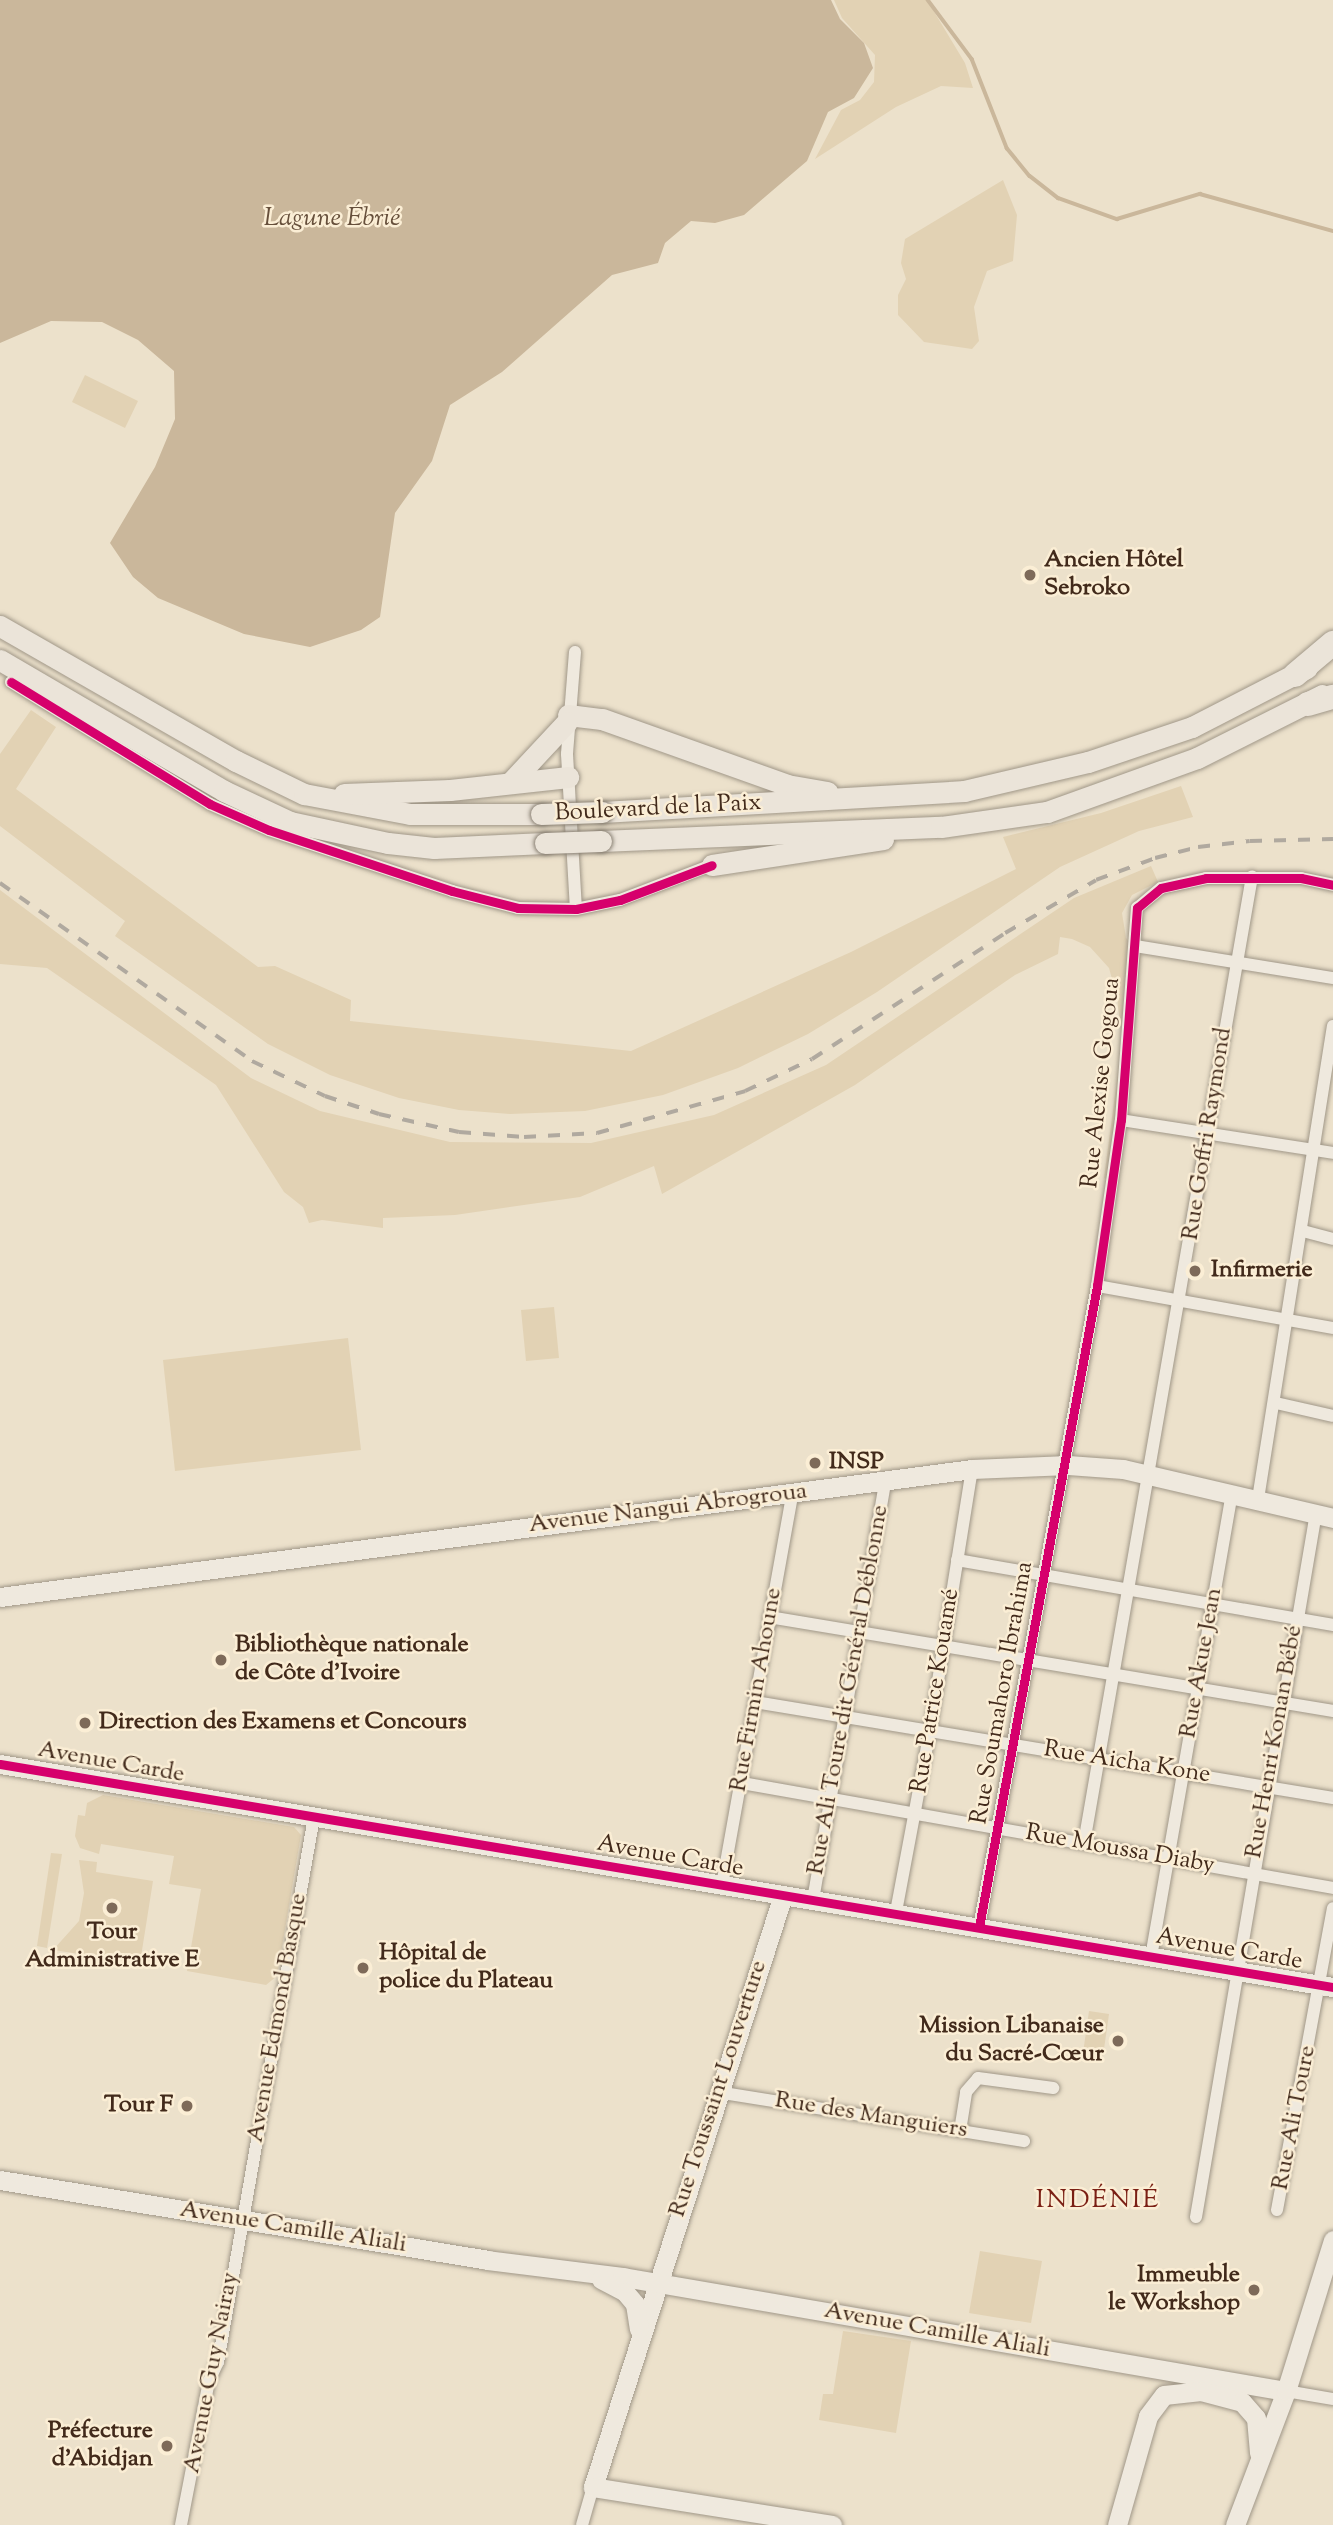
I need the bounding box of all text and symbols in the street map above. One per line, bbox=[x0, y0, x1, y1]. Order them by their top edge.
water label: Lagune Ébrié bbox=[263, 203, 401, 235]
place label: Ancien Hôtel Sebroko bbox=[1044, 547, 1183, 603]
marker: Ancien Hôtel Sebroko bbox=[1022, 567, 1038, 583]
street label: Boulevard de la Paix bbox=[554, 789, 762, 829]
street label: Rue Alexise Gogoua bbox=[1077, 976, 1127, 1190]
street label: Rue Goffri Raymond bbox=[1177, 1026, 1239, 1242]
place label: Infirmerie bbox=[1211, 1257, 1313, 1285]
marker: Infirmerie bbox=[1185, 1261, 1205, 1281]
place label: INSP bbox=[829, 1449, 884, 1477]
marker: INSP bbox=[807, 1455, 823, 1471]
street label: Avenue Nangui Abrogroua bbox=[527, 1478, 809, 1540]
street label: Rue Ali Toure dit Général Déblonne bbox=[802, 1503, 896, 1877]
street label: Rue Soumahoro Ibrahima bbox=[966, 1559, 1040, 1827]
street label: Rue Firmin Ahoune bbox=[725, 1586, 789, 1794]
street label: Rue Akue Jean bbox=[1175, 1586, 1229, 1740]
street label: Rue Patrice Kouamé bbox=[906, 1587, 966, 1795]
street label: Rue Henri Konan Bébé bbox=[1240, 1623, 1310, 1861]
place label: Bibliothèque nationale de Côte d'Ivoire bbox=[235, 1632, 469, 1688]
marker: Bibliothèque nationale de Côte d'Ivoire bbox=[213, 1652, 229, 1668]
place label: Direction des Examens et Concours bbox=[99, 1709, 467, 1737]
marker: Direction des Examens et Concours bbox=[77, 1715, 93, 1731]
street label: Avenue Carde bbox=[35, 1736, 187, 1790]
street label: Rue Aicha Kone bbox=[1042, 1736, 1212, 1790]
street label: Rue Moussa Diaby bbox=[1023, 1819, 1217, 1881]
street label: Avenue Carde bbox=[594, 1830, 746, 1884]
street label: Avenue Edmond Basque bbox=[242, 1891, 314, 2145]
marker: Tour Administrative E bbox=[104, 1900, 120, 1916]
place label: Tour Administrative E bbox=[25, 1919, 199, 1975]
street label: Avenue Carde bbox=[1153, 1923, 1305, 1977]
place label: Hôpital de police du Plateau bbox=[379, 1940, 553, 1996]
street label: Rue Toussaint Louverture bbox=[664, 1957, 774, 2221]
marker: Hôpital de police du Plateau bbox=[353, 1958, 373, 1978]
place label: Mission Libanaise du Sacré-Cœur bbox=[919, 2013, 1104, 2069]
marker: Mission Libanaise du Sacré-Cœur bbox=[1110, 2033, 1126, 2049]
street label: Rue Ali Toure bbox=[1267, 2043, 1323, 2193]
street label: Rue des Manguiers bbox=[773, 2087, 969, 2145]
place label: Tour F bbox=[104, 2092, 173, 2120]
marker: Tour F bbox=[179, 2098, 195, 2114]
district label: INDÉNIÉ bbox=[1037, 2185, 1159, 2217]
street label: Avenue Camille Aliali bbox=[178, 2196, 408, 2260]
place label: Immeuble le Workshop bbox=[1108, 2262, 1240, 2318]
street label: Avenue Guy Nairay bbox=[178, 2270, 246, 2476]
marker: Immeuble le Workshop bbox=[1246, 2282, 1262, 2298]
street label: Avenue Camille Aliali bbox=[822, 2297, 1052, 2365]
place label: Préfecture d'Abidjan bbox=[48, 2418, 153, 2474]
marker: Préfecture d'Abidjan bbox=[159, 2438, 175, 2454]

